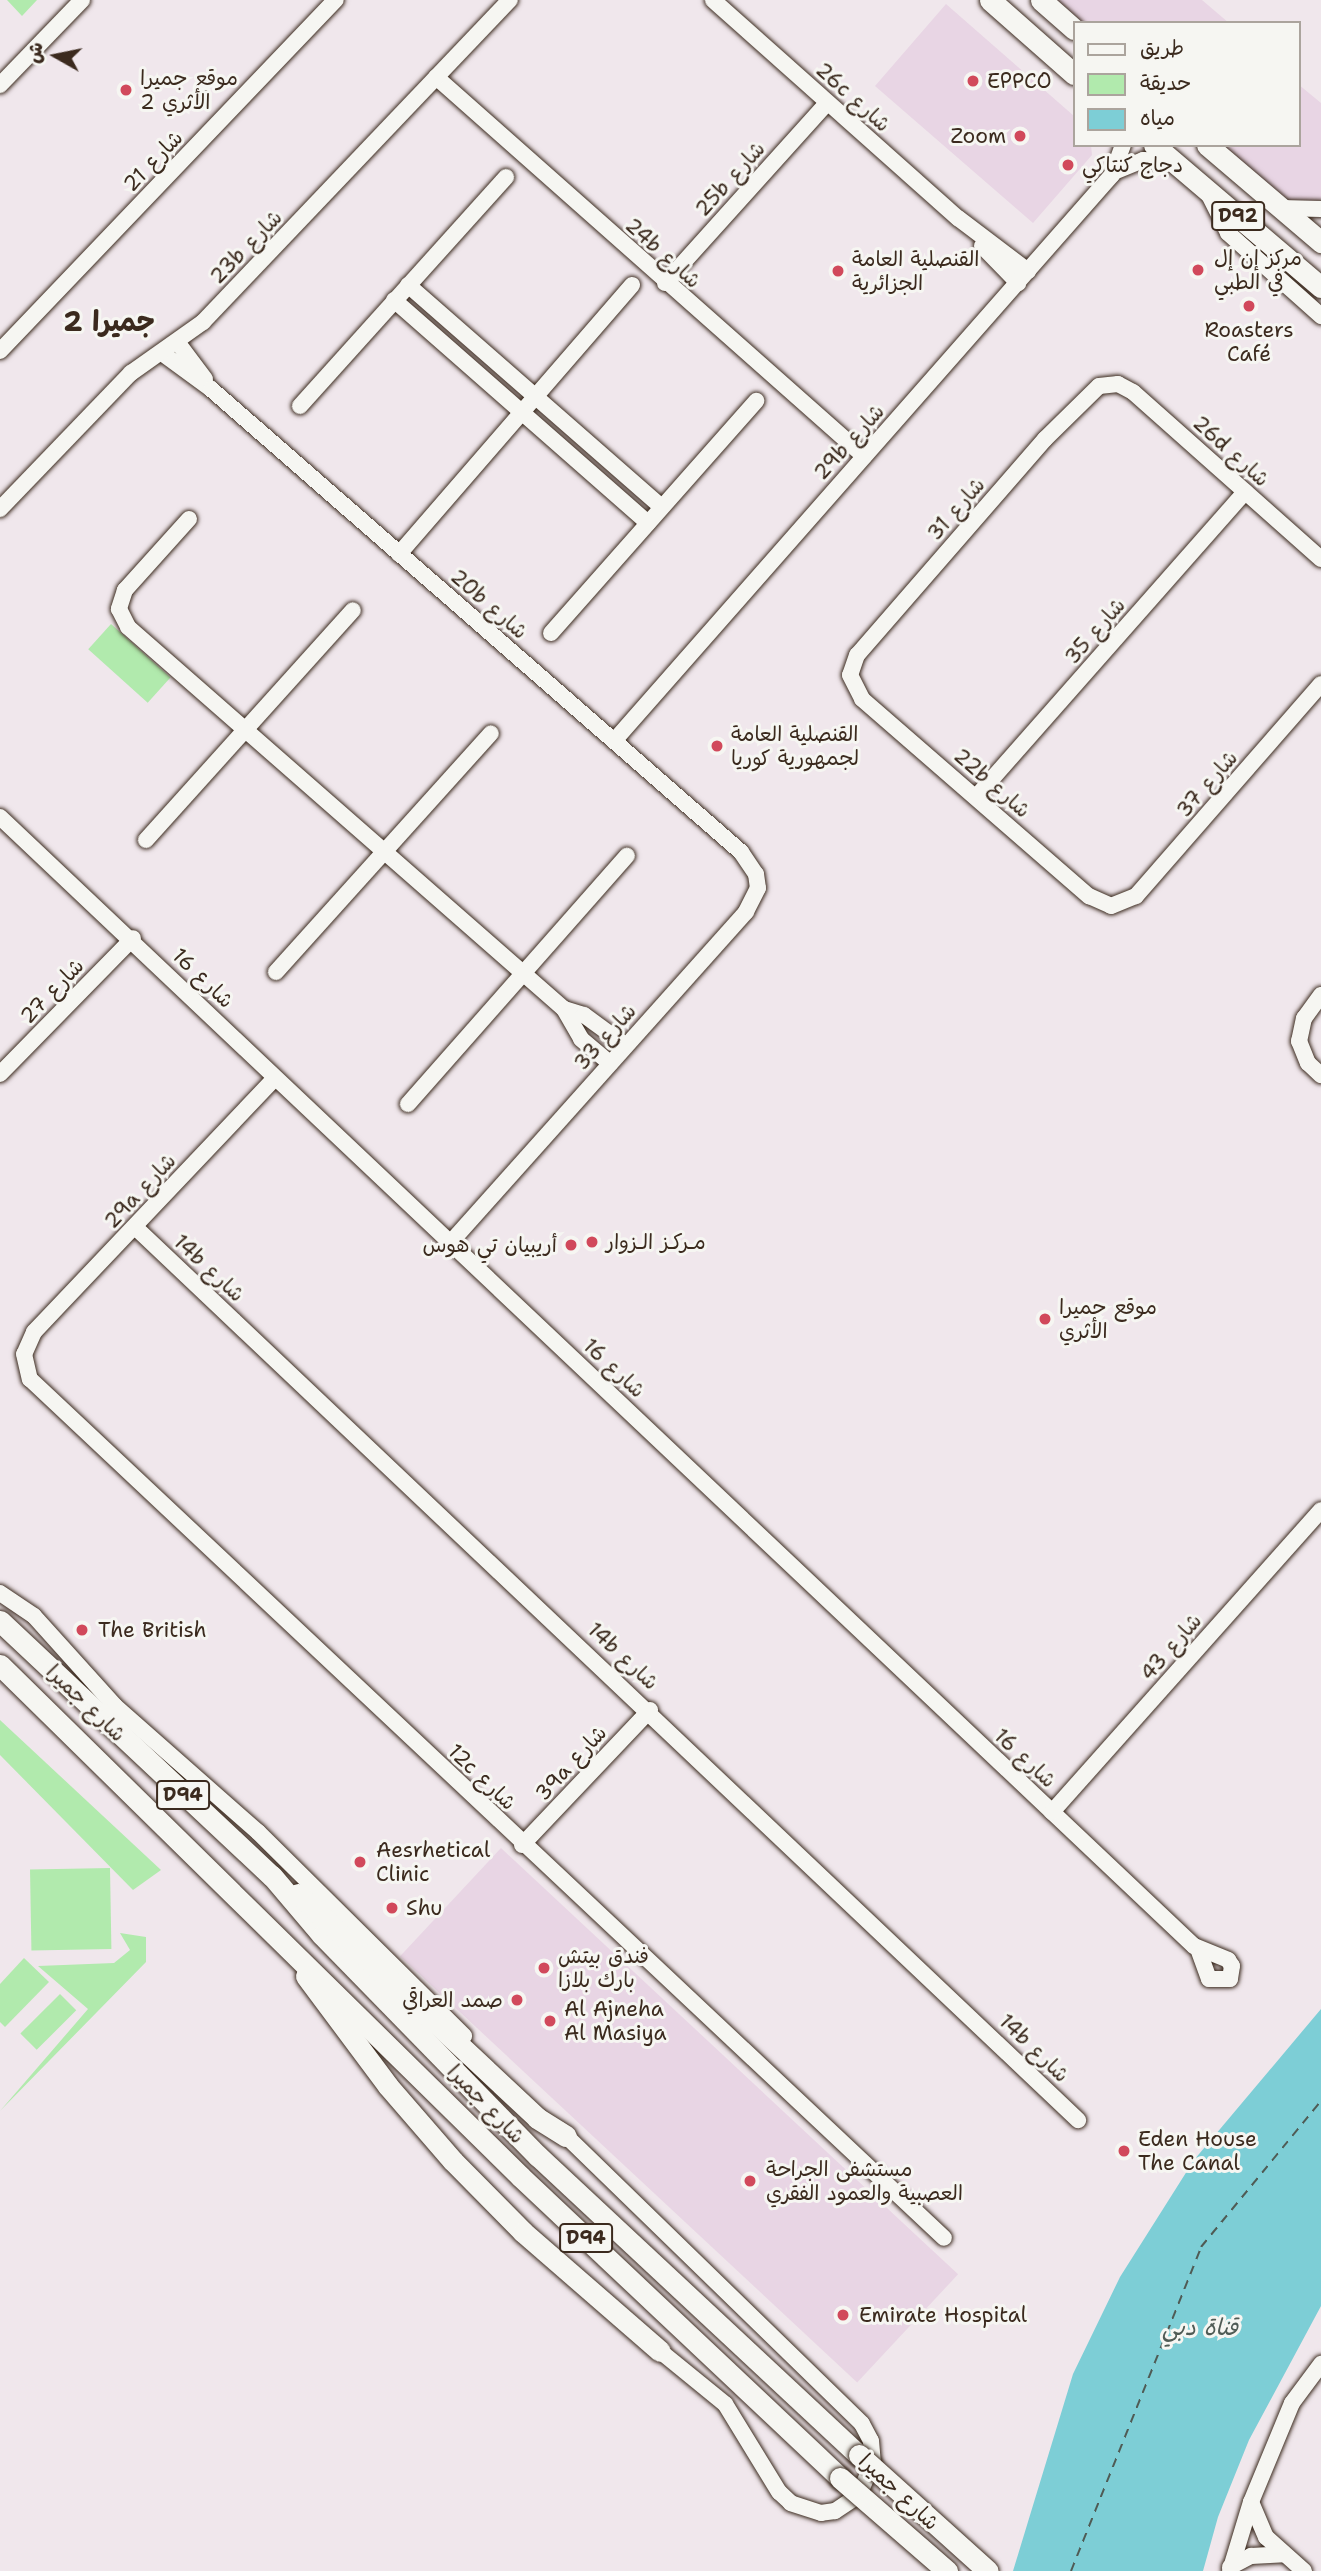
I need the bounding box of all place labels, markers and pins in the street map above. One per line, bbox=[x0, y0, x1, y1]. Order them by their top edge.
place label: موقع جميرا 2 الأثري bbox=[140, 65, 238, 115]
place label: EPPCO bbox=[987, 68, 1052, 94]
marker: EPPCO bbox=[965, 73, 981, 89]
marker: موقع جميرا 2 الأثري bbox=[118, 82, 134, 98]
place label: Zoom bbox=[951, 123, 1006, 149]
marker: Zoom bbox=[1012, 128, 1028, 144]
place label: دجاج كنتاكي bbox=[1082, 152, 1183, 178]
marker: دجاج كنتاكي bbox=[1060, 157, 1076, 173]
place label: مركز إن إل في الطبي bbox=[1214, 245, 1302, 295]
place label: القنصلية العامة الجزائرية bbox=[852, 246, 980, 296]
marker: مركز إن إل في الطبي bbox=[1188, 260, 1208, 280]
marker: القنصلية العامة الجزائرية bbox=[830, 263, 846, 279]
marker: Roasters Café bbox=[1241, 298, 1257, 314]
place label: Roasters Café bbox=[1204, 317, 1294, 367]
place label: القنصلية العامة لجمهورية كوريا bbox=[731, 721, 859, 771]
marker: القنصلية العامة لجمهورية كوريا bbox=[709, 738, 725, 754]
place label: مـركـز الـزوار bbox=[606, 1229, 706, 1255]
place label: أريبيان تي هوس bbox=[423, 1232, 557, 1258]
marker: مـركـز الـزوار bbox=[584, 1234, 600, 1250]
marker: أريبيان تي هوس bbox=[563, 1237, 579, 1253]
place label: موقع جميرا الأثري bbox=[1059, 1294, 1157, 1344]
marker: موقع جميرا الأثري bbox=[1037, 1311, 1053, 1327]
place label: The British bbox=[98, 1617, 207, 1643]
marker: The British bbox=[72, 1620, 92, 1640]
place label: Aesrhetical Clinic bbox=[376, 1837, 490, 1887]
marker: Aesrhetical Clinic bbox=[350, 1852, 370, 1872]
place label: Shu bbox=[406, 1895, 442, 1921]
marker: Shu bbox=[384, 1900, 400, 1916]
place label: فندق بيتش بارك بلازا bbox=[558, 1943, 649, 1993]
marker: فندق بيتش بارك بلازا bbox=[536, 1960, 552, 1976]
place label: صمد العراقي bbox=[402, 1987, 503, 2013]
marker: صمد العراقي bbox=[509, 1992, 525, 2008]
place label: Al Ajneha Al Masiya bbox=[564, 1996, 667, 2046]
marker: Al Ajneha Al Masiya bbox=[542, 2013, 558, 2029]
place label: Eden House The Canal bbox=[1138, 2126, 1257, 2176]
marker: Eden House The Canal bbox=[1116, 2143, 1132, 2159]
place label: مستشفى الجراحة العصبية والعمود الفقري bbox=[766, 2156, 963, 2206]
marker: مستشفى الجراحة العصبية والعمود الفقري bbox=[740, 2171, 760, 2191]
place label: Emirate Hospital bbox=[859, 2302, 1027, 2328]
marker: Emirate Hospital bbox=[833, 2305, 853, 2325]

